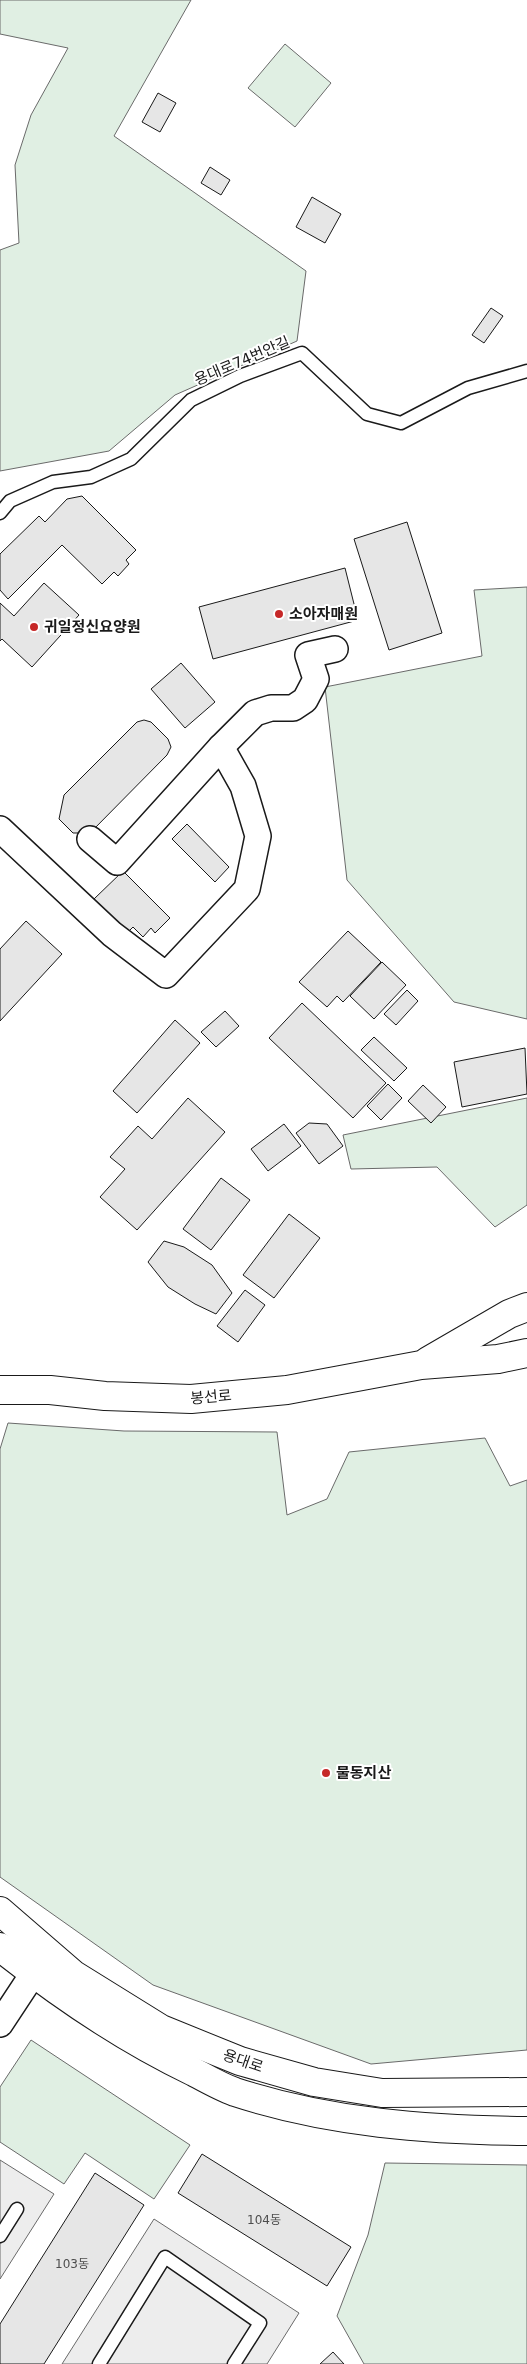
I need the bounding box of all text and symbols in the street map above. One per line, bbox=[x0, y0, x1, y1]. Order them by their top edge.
street label: 용대로74번안길 bbox=[192, 333, 292, 389]
place label: 소아자매원 bbox=[289, 605, 358, 623]
marker: 소아자매원 bbox=[273, 608, 285, 620]
place label: 귀일정신요양원 bbox=[44, 618, 141, 636]
marker: 귀일정신요양원 bbox=[28, 621, 40, 633]
street label: 봉선로 bbox=[190, 1386, 232, 1408]
place label: 물동지산 bbox=[336, 1764, 391, 1782]
marker: 물동지산 bbox=[320, 1767, 332, 1779]
street label: 용대로 bbox=[220, 2046, 266, 2076]
house number: 104동 bbox=[247, 2213, 281, 2227]
house number: 103동 bbox=[55, 2257, 89, 2271]

